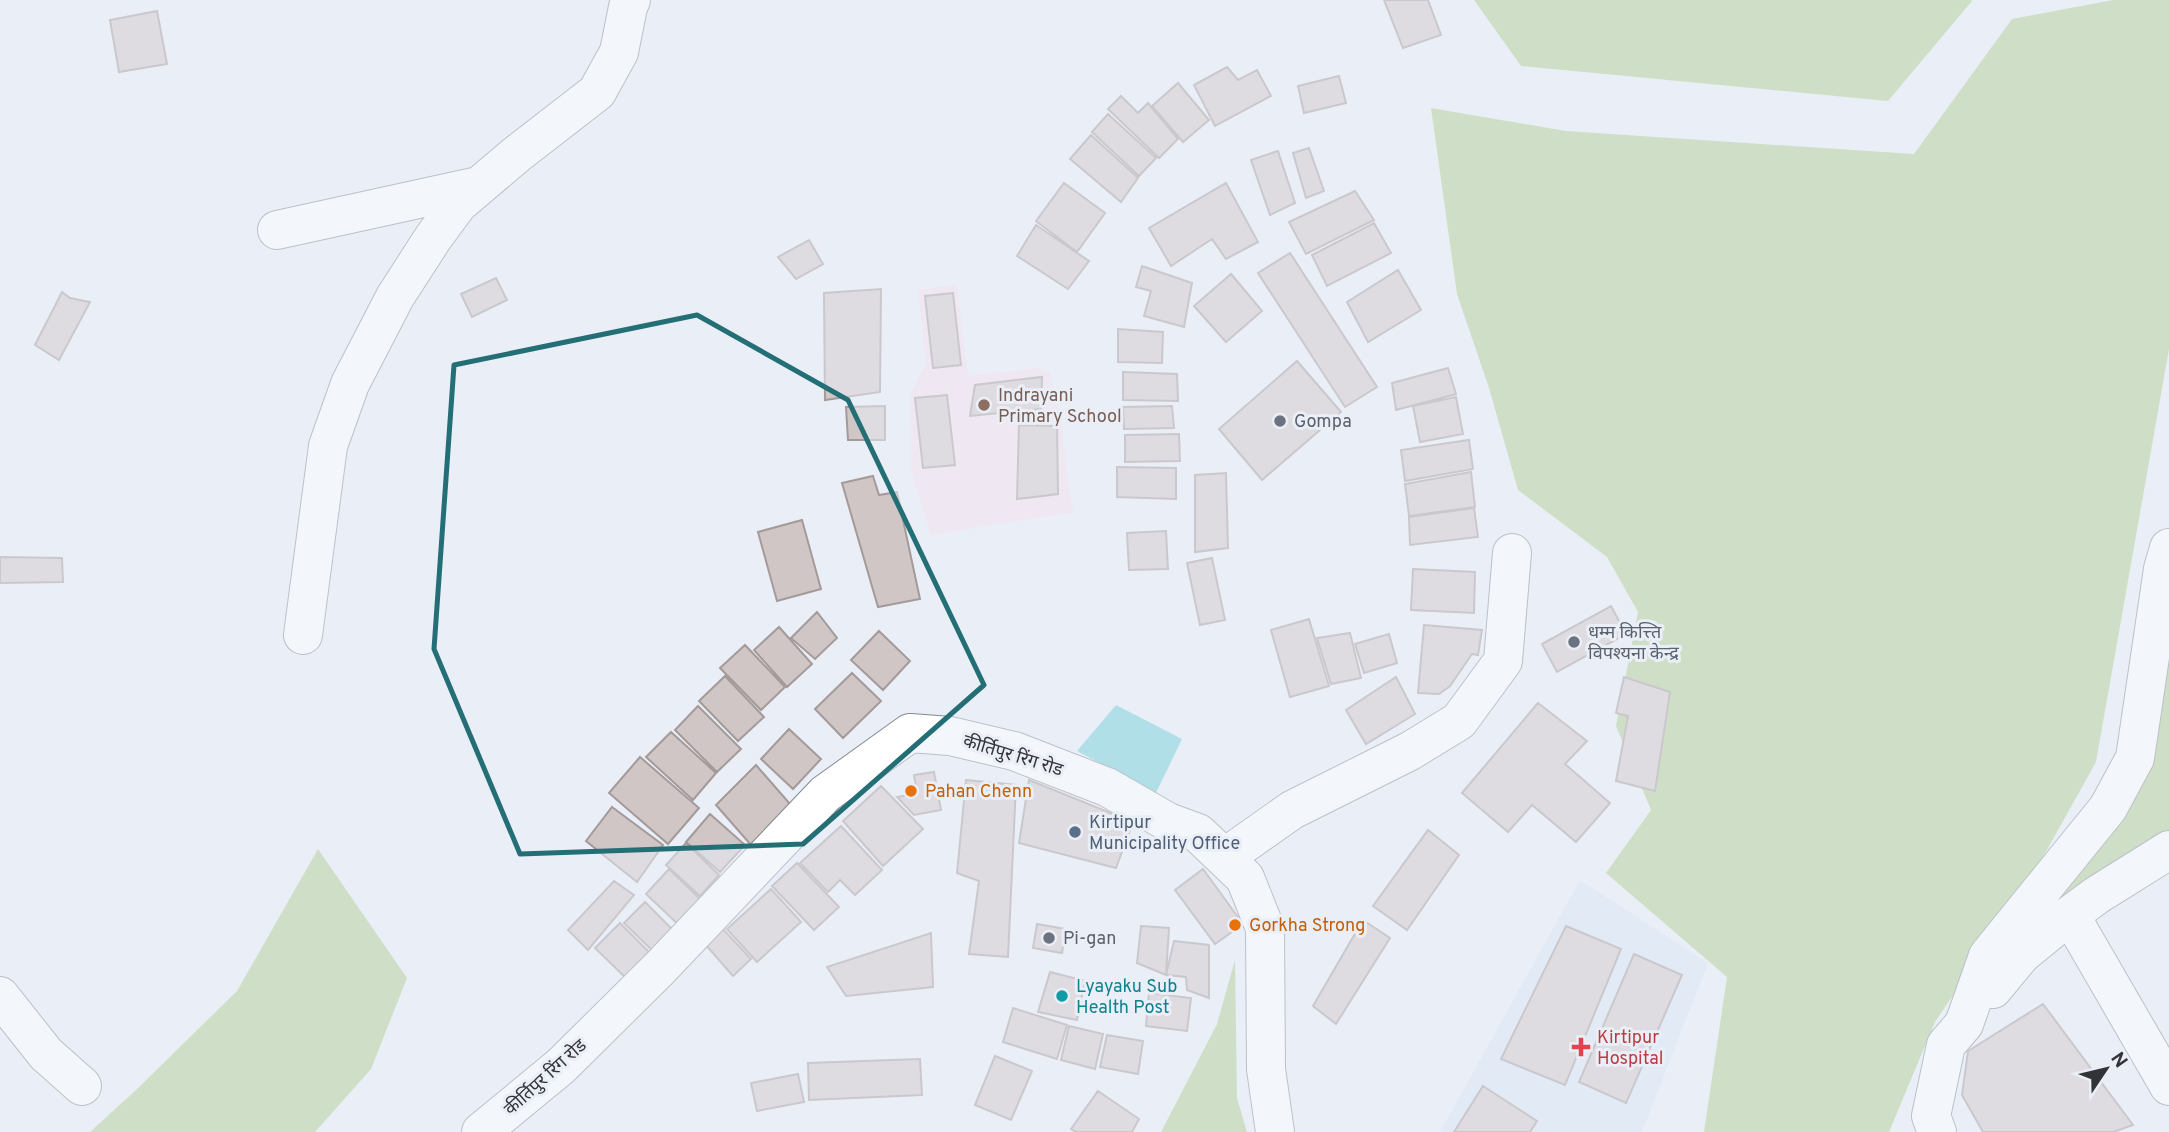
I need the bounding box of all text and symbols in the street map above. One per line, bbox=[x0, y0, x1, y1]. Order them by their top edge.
place label: Indrayani Primary School bbox=[998, 385, 1122, 429]
marker: Indrayani Primary School bbox=[976, 397, 992, 413]
place label: Gompa bbox=[1294, 411, 1352, 434]
marker: Gompa bbox=[1272, 413, 1288, 429]
place label: धम्म कित्त्ति विपश्यना केन्द्र bbox=[1588, 622, 1679, 666]
marker: धम्म कित्त्ति विपश्यना केन्द्र bbox=[1566, 634, 1582, 650]
street label: कीर्तिपुर रिंग रोड bbox=[960, 729, 1066, 783]
place label: Pahan Chenn bbox=[925, 781, 1032, 804]
marker: Pahan Chenn bbox=[903, 783, 919, 799]
place label: Kirtipur Municipality Office bbox=[1089, 812, 1240, 856]
marker: Kirtipur Municipality Office bbox=[1067, 824, 1083, 840]
place label: Gorkha Strong bbox=[1249, 915, 1365, 938]
marker: Gorkha Strong bbox=[1227, 917, 1243, 933]
place label: Pi-gan bbox=[1063, 928, 1116, 951]
marker: Pi-gan bbox=[1041, 930, 1057, 946]
place label: Lyayaku Sub Health Post bbox=[1076, 976, 1177, 1020]
marker: Lyayaku Sub Health Post bbox=[1054, 988, 1070, 1004]
place label: Kirtipur Hospital bbox=[1597, 1027, 1664, 1071]
street label: कीर्तिपुर रिंग रोड bbox=[499, 1034, 592, 1121]
north arrow bbox=[2071, 1034, 2141, 1104]
marker: Kirtipur Hospital bbox=[1571, 1037, 1591, 1057]
text: N bbox=[2105, 1048, 2132, 1073]

